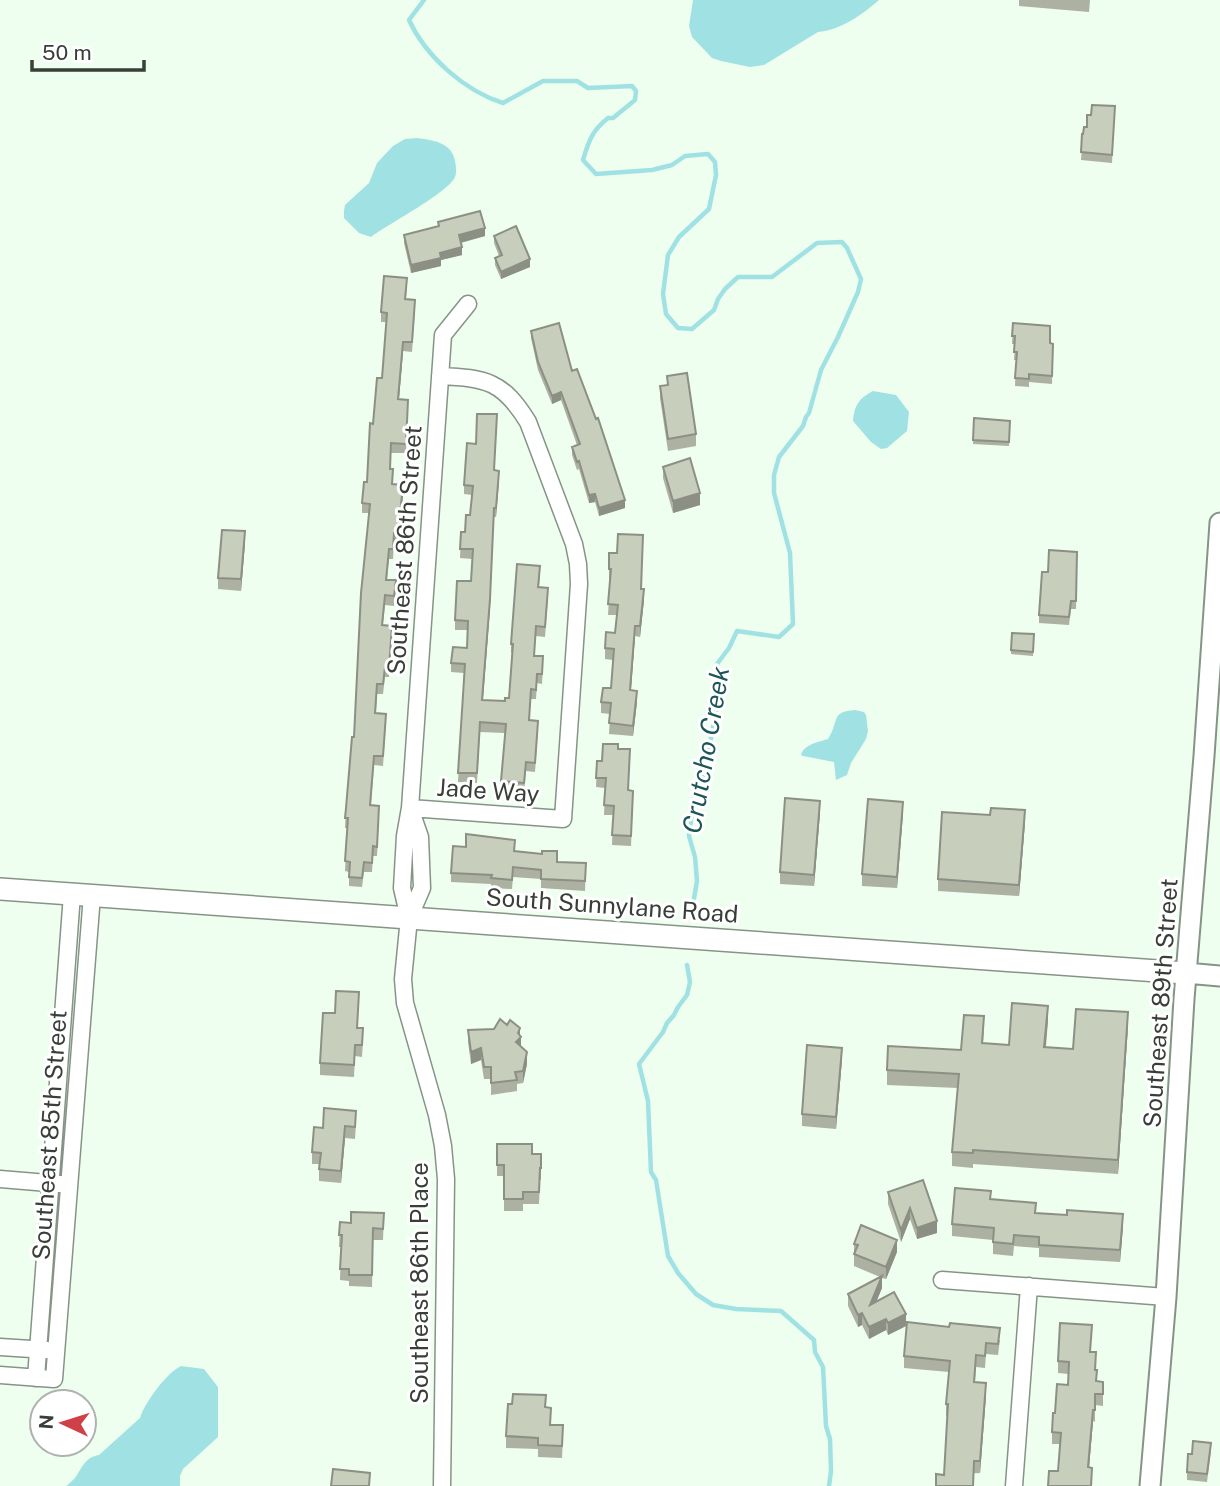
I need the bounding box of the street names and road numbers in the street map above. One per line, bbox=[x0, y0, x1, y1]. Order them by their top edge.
street label: Southeast 86th Street bbox=[381, 424, 427, 675]
street label: Jade Way bbox=[436, 772, 541, 808]
street label: Southeast 89th Street bbox=[1137, 877, 1183, 1129]
street label: South Sunnylane Road bbox=[485, 882, 739, 928]
street label: Southeast 85th Street bbox=[26, 1009, 72, 1261]
street label: Southeast 86th Place bbox=[405, 1162, 433, 1404]

